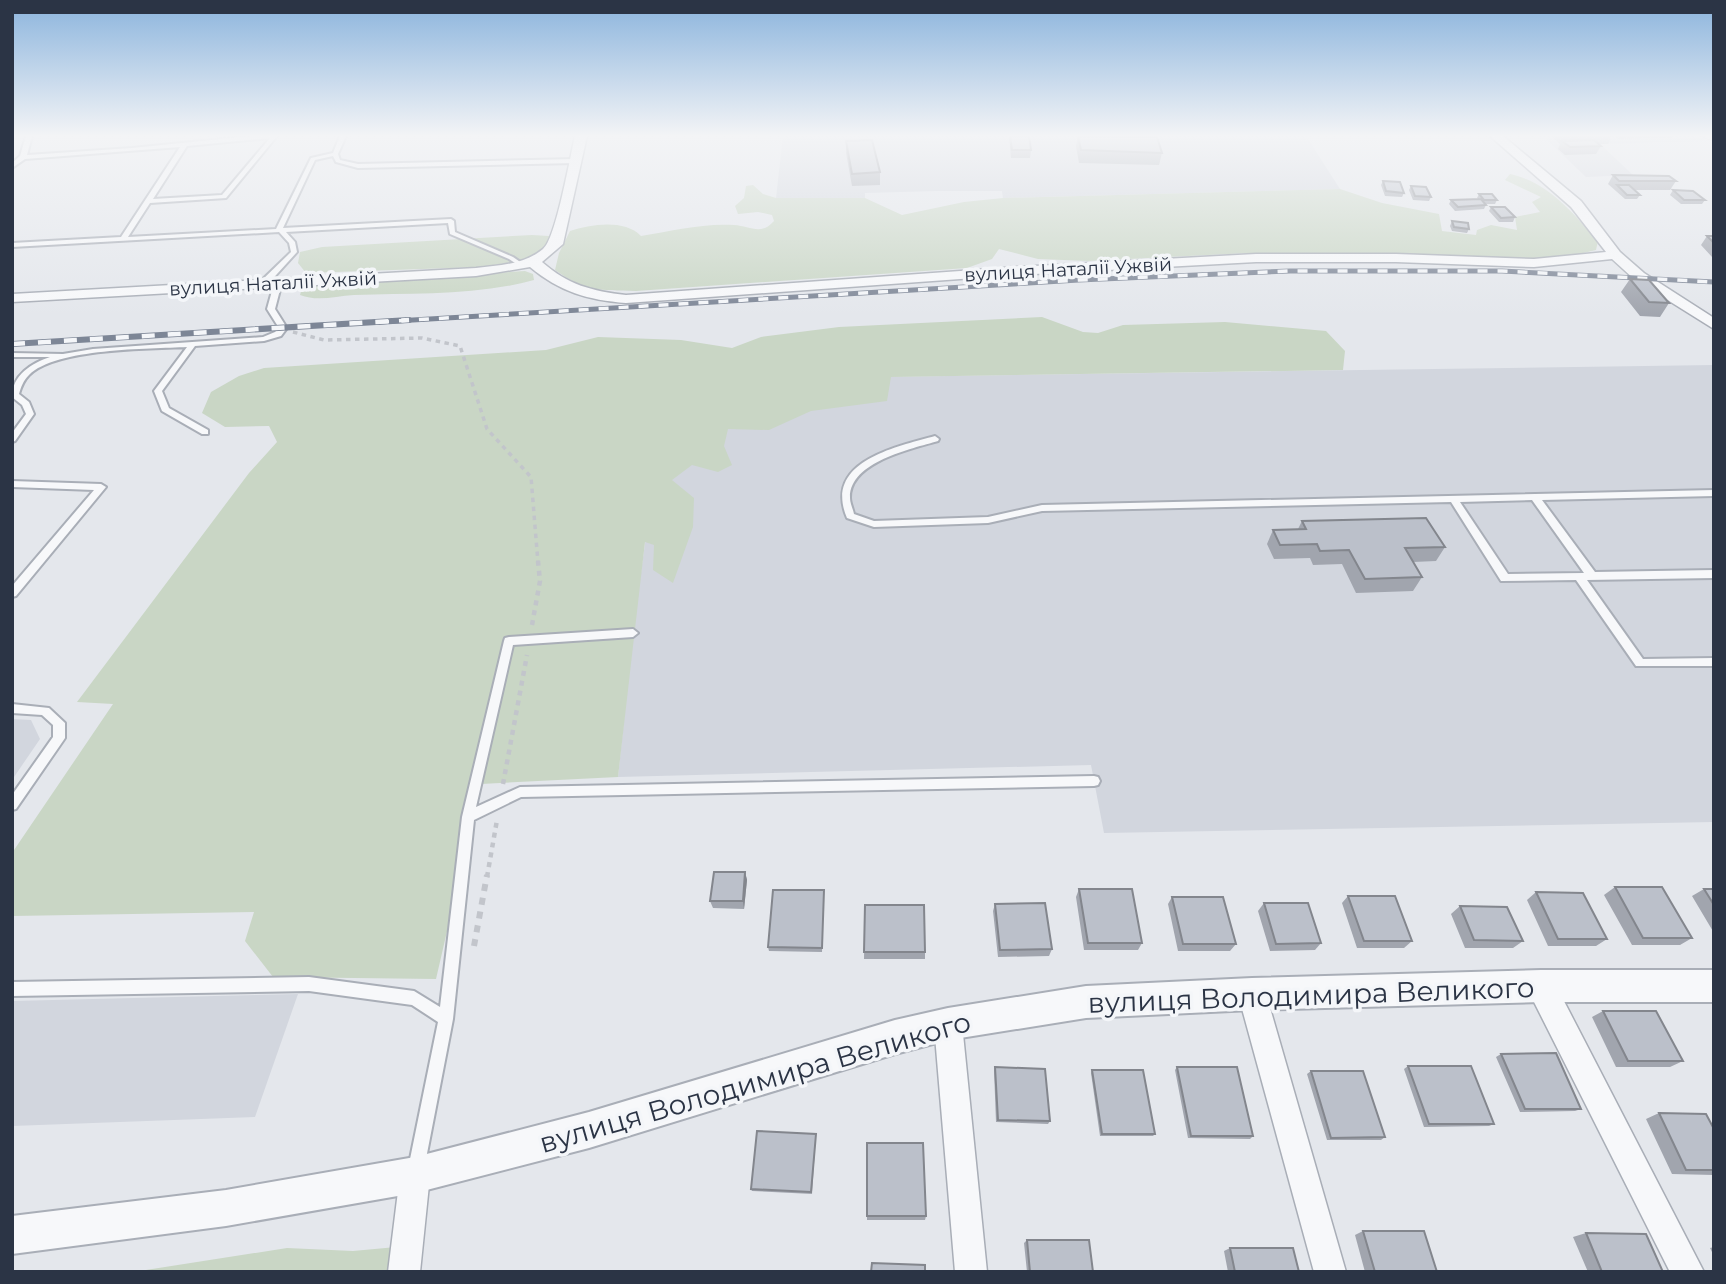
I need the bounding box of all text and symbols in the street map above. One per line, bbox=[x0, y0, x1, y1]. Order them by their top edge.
street label: вулиця Наталії Ужвій bbox=[964, 253, 1173, 286]
street label: вулиця Наталії Ужвій bbox=[169, 267, 378, 300]
street label: вулиця Володимира Великого bbox=[1087, 970, 1535, 1020]
street label: вулиця Володимира Великого bbox=[535, 1004, 975, 1160]

